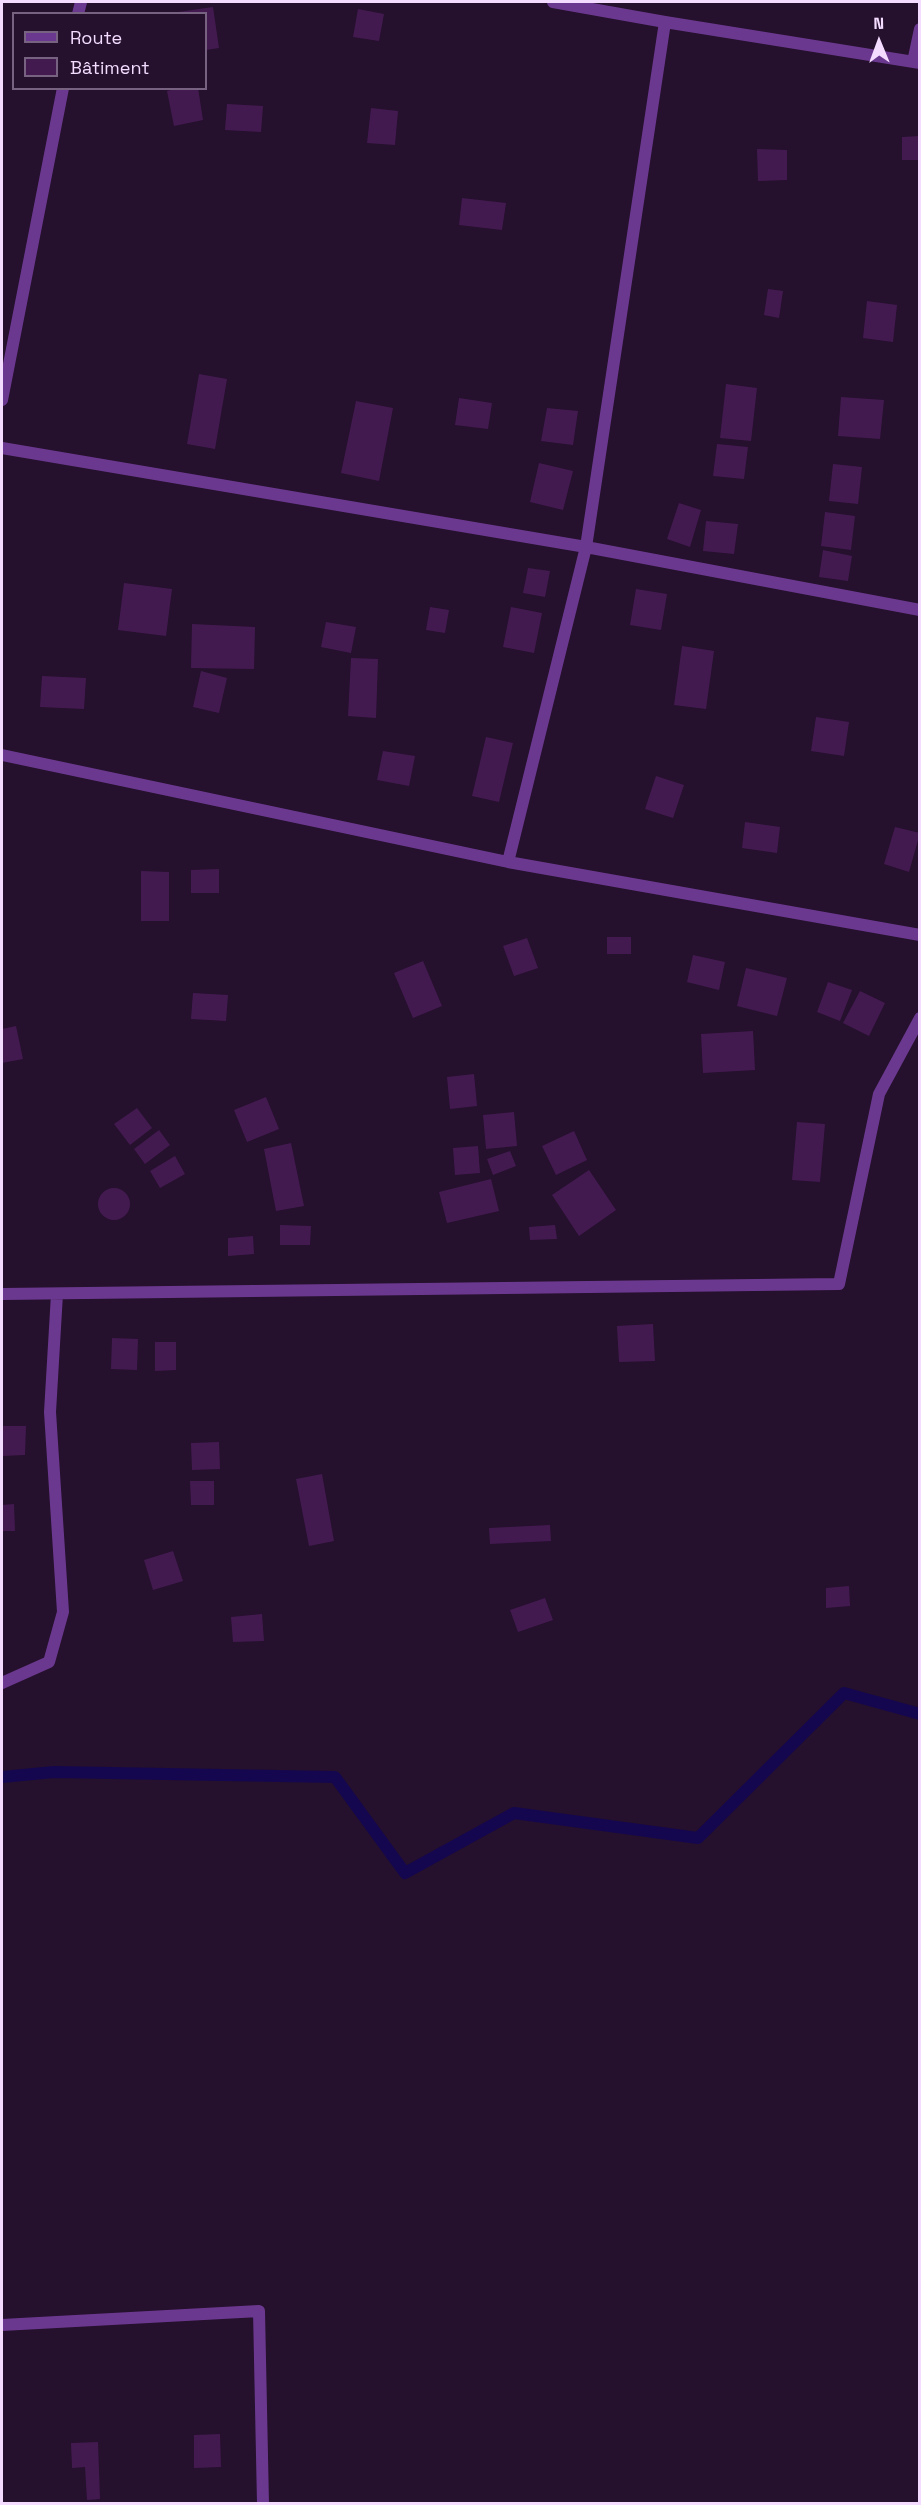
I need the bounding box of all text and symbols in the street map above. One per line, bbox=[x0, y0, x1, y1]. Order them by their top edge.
legend bbox=[12, 12, 207, 90]
north arrow bbox=[849, 12, 909, 72]
text: N bbox=[873, 13, 884, 34]
text: Route bbox=[70, 26, 122, 49]
text: Bâtiment bbox=[70, 56, 150, 79]

